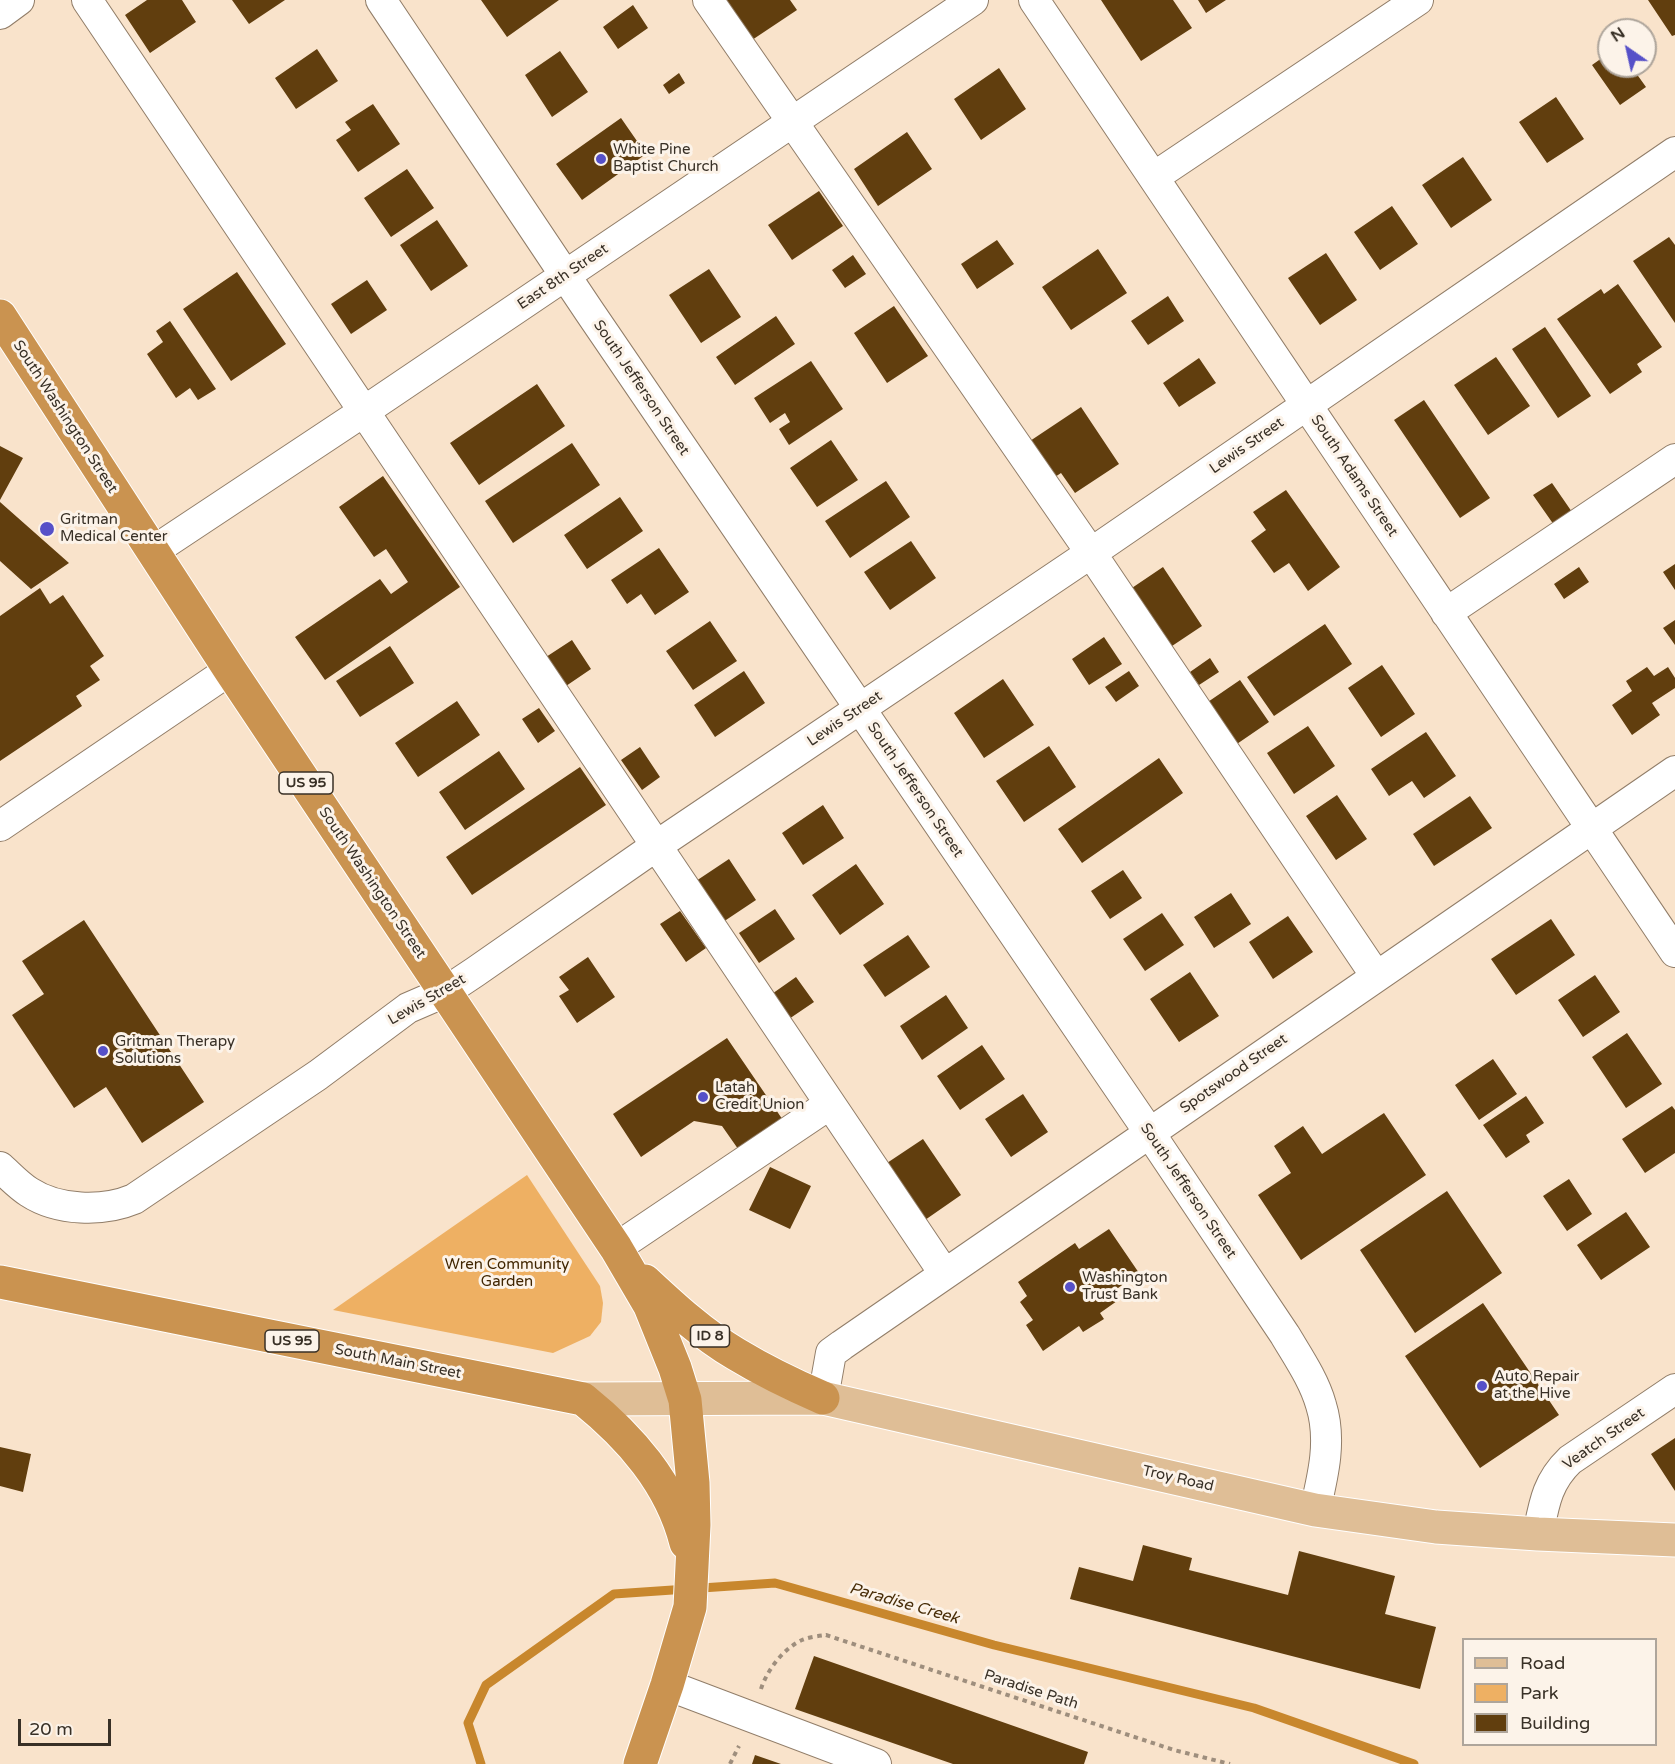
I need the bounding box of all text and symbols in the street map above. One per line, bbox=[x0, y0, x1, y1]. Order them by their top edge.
north arrow bbox=[1597, 18, 1657, 78]
text: N bbox=[1607, 23, 1629, 47]
place label: White Pine Baptist Church bbox=[613, 141, 719, 176]
marker: White Pine Baptist Church bbox=[594, 152, 608, 166]
street label: East 8th Street bbox=[514, 240, 612, 314]
street label: South Jefferson Street bbox=[589, 317, 693, 459]
street label: South Washington Street bbox=[9, 337, 121, 497]
street label: South Adams Street bbox=[1307, 412, 1401, 540]
street label: Lewis Street bbox=[1206, 414, 1288, 478]
place label: Gritman Medical Center bbox=[60, 511, 168, 546]
marker: Gritman Medical Center bbox=[38, 520, 56, 538]
street label: Lewis Street bbox=[804, 687, 886, 751]
street label: South Jefferson Street bbox=[863, 719, 967, 861]
road number: US 95 bbox=[279, 772, 333, 794]
street label: South Washington Street bbox=[315, 804, 429, 962]
street label: Lewis Street bbox=[385, 971, 469, 1029]
street label: Spotswood Street bbox=[1177, 1030, 1291, 1118]
place label: Gritman Therapy Solutions bbox=[115, 1033, 235, 1068]
marker: Gritman Therapy Solutions bbox=[96, 1044, 110, 1058]
place label: Latah Credit Union bbox=[715, 1079, 804, 1114]
marker: Latah Credit Union bbox=[696, 1090, 710, 1104]
street label: South Jefferson Street bbox=[1136, 1120, 1240, 1262]
park label: Wren Community Garden bbox=[445, 1256, 569, 1291]
place label: Washington Trust Bank bbox=[1082, 1269, 1168, 1304]
marker: Washington Trust Bank bbox=[1063, 1280, 1077, 1294]
road number: ID 8 bbox=[690, 1325, 730, 1347]
road number: US 95 bbox=[265, 1330, 319, 1352]
street label: South Main Street bbox=[333, 1341, 463, 1383]
place label: Auto Repair at the Hive bbox=[1494, 1368, 1579, 1403]
marker: Auto Repair at the Hive bbox=[1475, 1379, 1489, 1393]
street label: Veatch Street bbox=[1560, 1404, 1648, 1474]
street label: Troy Road bbox=[1141, 1462, 1215, 1496]
water label: Paradise Creek bbox=[847, 1579, 961, 1629]
legend bbox=[1462, 1638, 1657, 1746]
text: Road bbox=[1520, 1652, 1565, 1674]
street label: Paradise Path bbox=[982, 1666, 1080, 1714]
text: Park bbox=[1520, 1682, 1558, 1704]
scale bar bbox=[21, 1707, 114, 1745]
text: Building bbox=[1520, 1712, 1590, 1734]
text: 20 m bbox=[29, 1718, 73, 1740]

